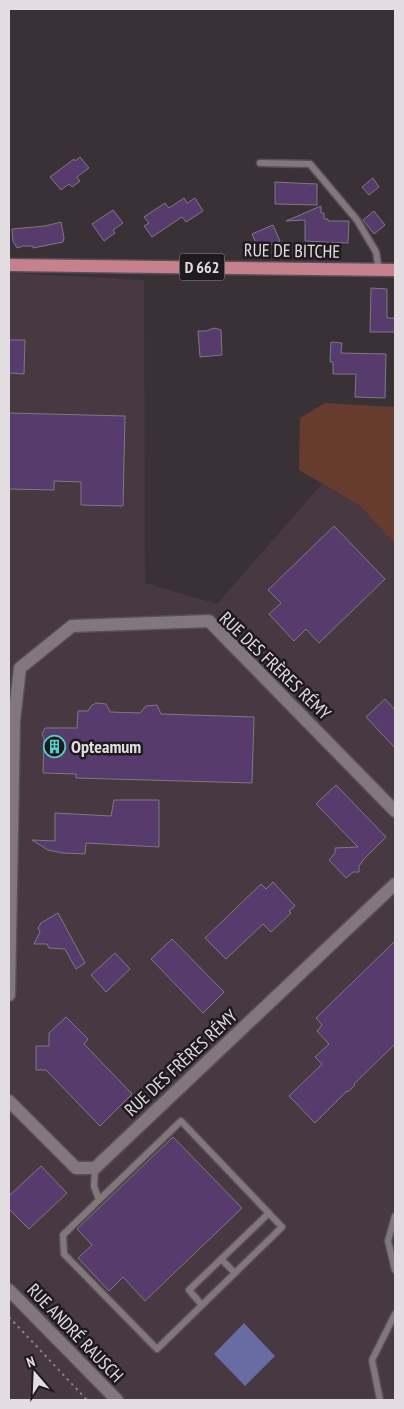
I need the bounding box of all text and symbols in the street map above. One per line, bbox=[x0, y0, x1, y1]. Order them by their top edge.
street label: RUE DE BITCHE bbox=[244, 238, 340, 263]
road number: D 662 bbox=[180, 253, 224, 280]
street label: RUE DES FRÈRES RÉMY bbox=[215, 607, 336, 725]
building icon: Opteamum bbox=[43, 735, 67, 759]
place label: Opteamum bbox=[71, 735, 141, 758]
street label: RUE DES FRÈRES RÉMY bbox=[119, 1004, 242, 1121]
street label: RUE ANDRÉ RAUSCH bbox=[22, 1279, 128, 1387]
north arrow bbox=[10, 1349, 60, 1399]

